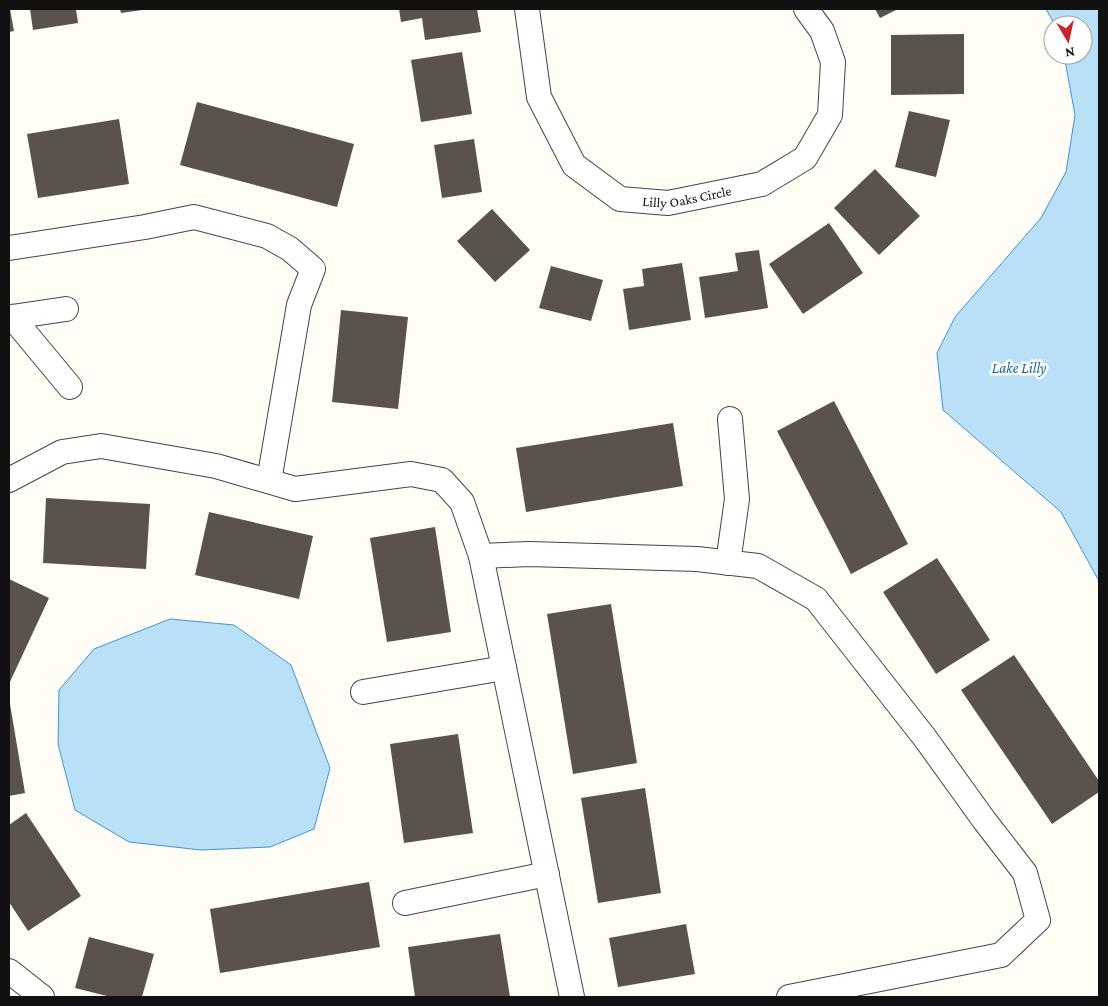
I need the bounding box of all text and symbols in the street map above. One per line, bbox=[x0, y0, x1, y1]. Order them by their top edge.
north arrow bbox=[1043, 15, 1093, 65]
text: N bbox=[1064, 44, 1076, 62]
street label: Lilly Oaks Circle bbox=[642, 182, 733, 211]
water label: Lake Lilly bbox=[992, 360, 1046, 377]

